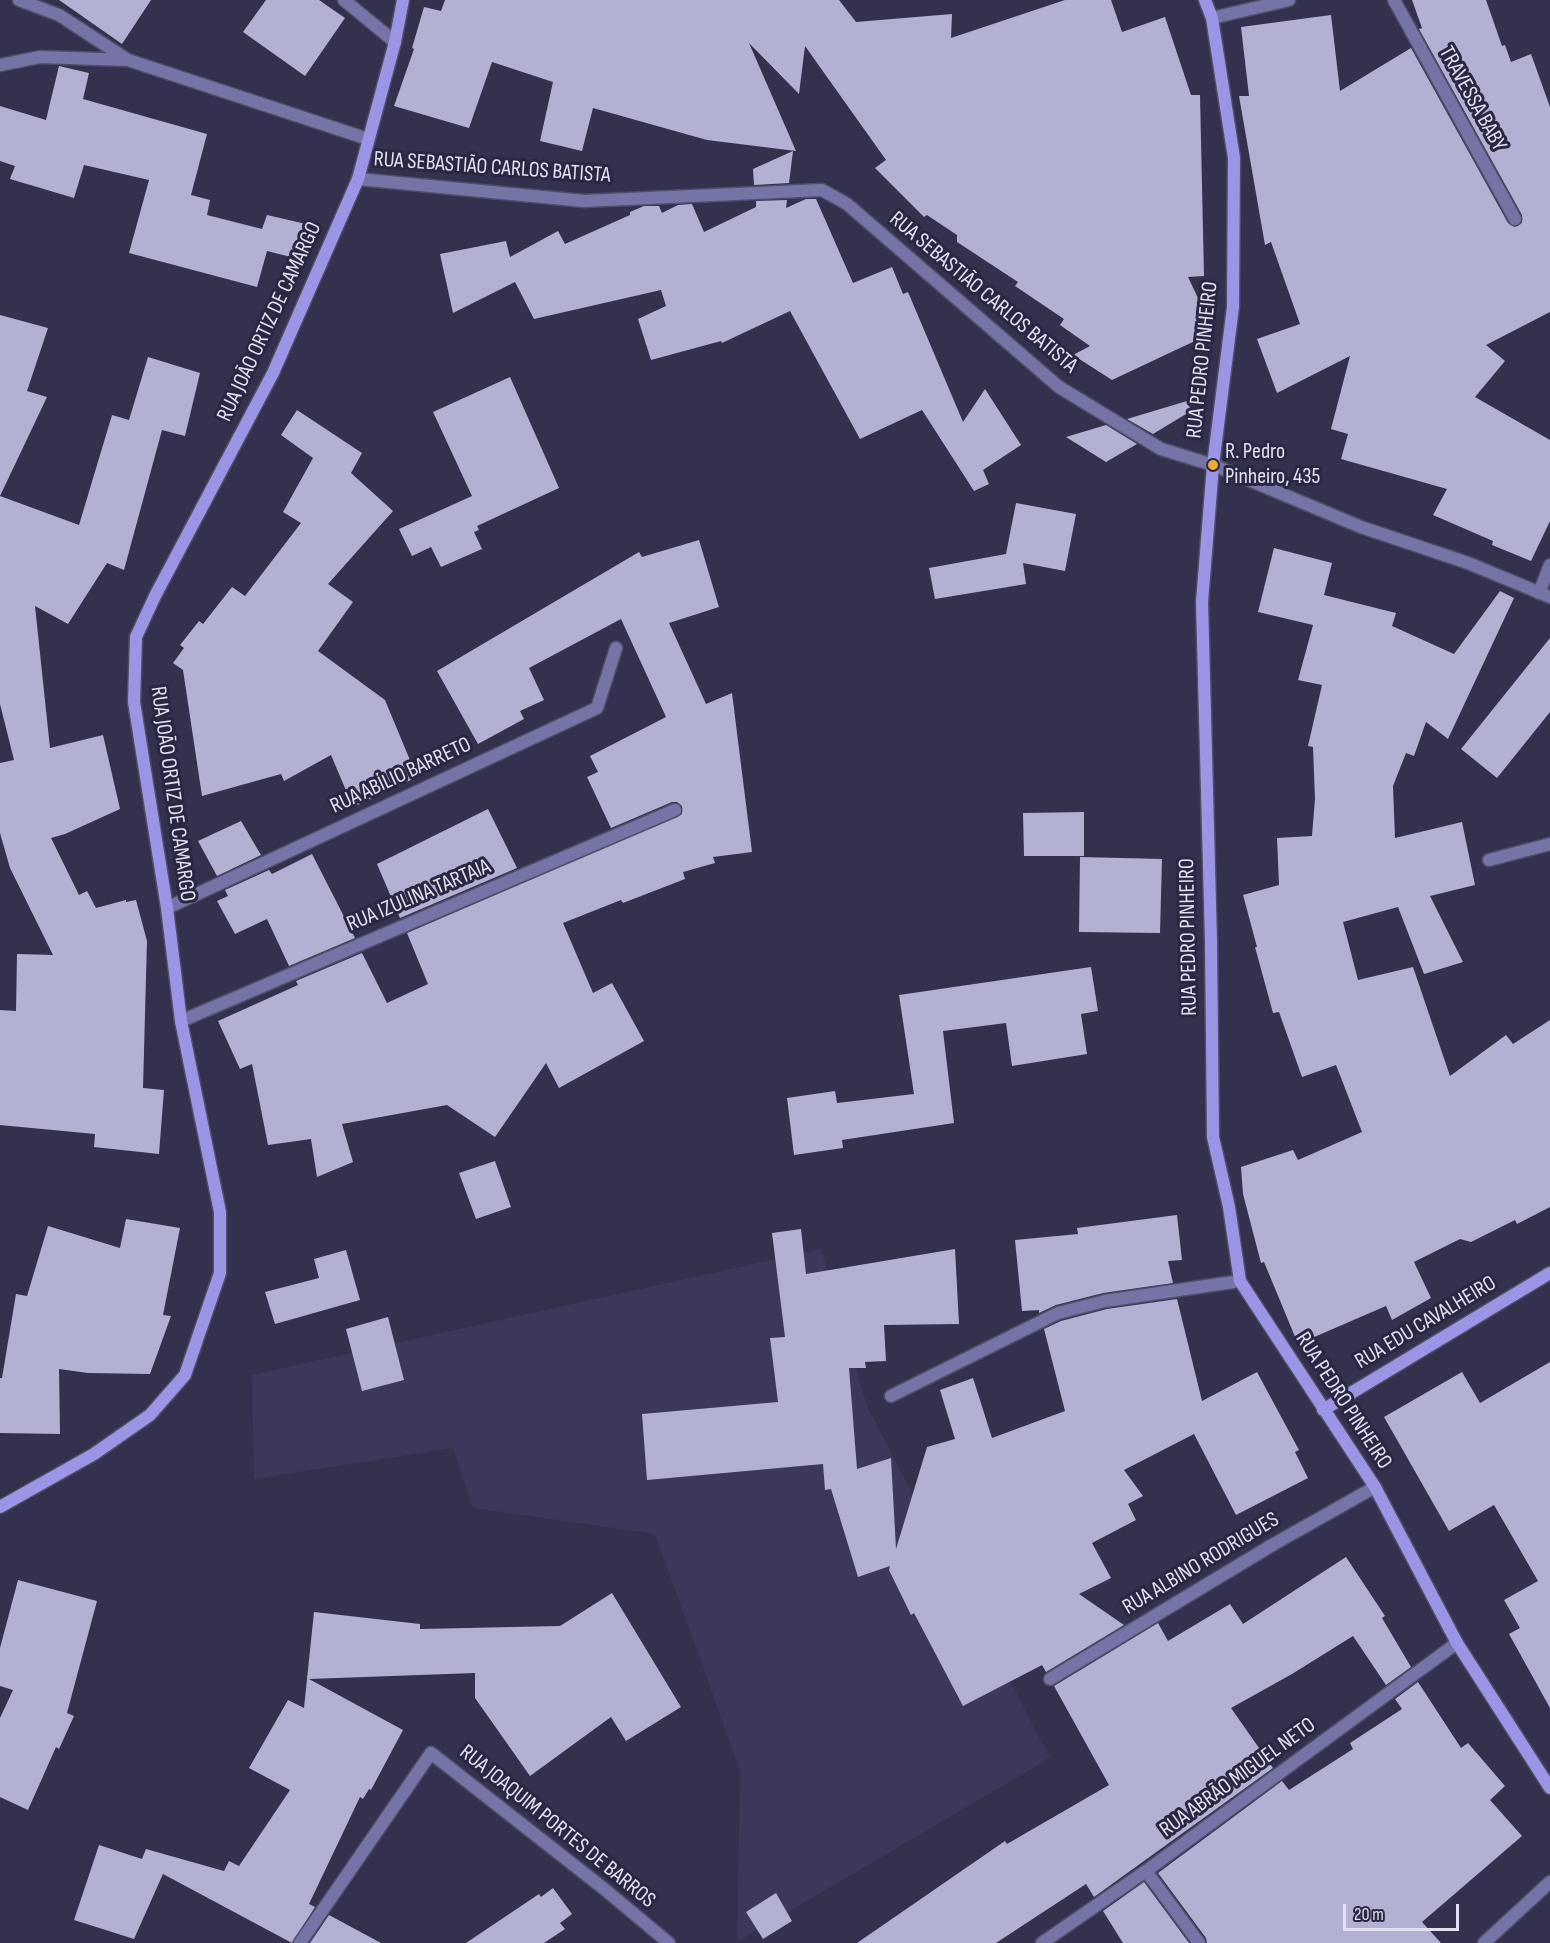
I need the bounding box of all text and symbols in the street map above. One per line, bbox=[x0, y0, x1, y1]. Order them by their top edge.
street label: TRAVESSA BABY bbox=[1432, 42, 1512, 156]
street label: RUA SEBASTIÃO CARLOS BATISTA bbox=[373, 147, 611, 189]
street label: RUA SEBASTIÃO CARLOS BATISTA bbox=[884, 207, 1082, 379]
street label: RUA JOÃO ORTIZ DE CAMARGO bbox=[212, 218, 328, 426]
street label: RUA PEDRO PINHEIRO bbox=[1182, 280, 1224, 440]
place label: R. Pedro Pinheiro, 435 bbox=[1225, 439, 1320, 490]
marker: R. Pedro Pinheiro, 435 bbox=[1206, 458, 1220, 472]
street label: RUA JOÃO ORTIZ DE CAMARGO bbox=[144, 685, 200, 903]
street label: RUA ABÍLIO BARRETO bbox=[326, 732, 476, 820]
street label: RUA IZULINA TARTAIA bbox=[343, 854, 495, 938]
street label: RUA PEDRO PINHEIRO bbox=[1174, 858, 1204, 1016]
street label: RUA EDU CAVALHEIRO bbox=[1351, 1271, 1501, 1375]
street label: RUA PEDRO PINHEIRO bbox=[1289, 1328, 1397, 1474]
street label: RUA ALBINO RODRIGUES bbox=[1118, 1507, 1284, 1621]
street label: RUA ABRÃO MIGUEL NETO bbox=[1155, 1713, 1321, 1843]
street label: RUA JOAQUIM PORTES DE BARROS bbox=[454, 1740, 660, 1914]
scale bar bbox=[1346, 1892, 1462, 1930]
text: 20 m bbox=[1354, 1904, 1384, 1925]

